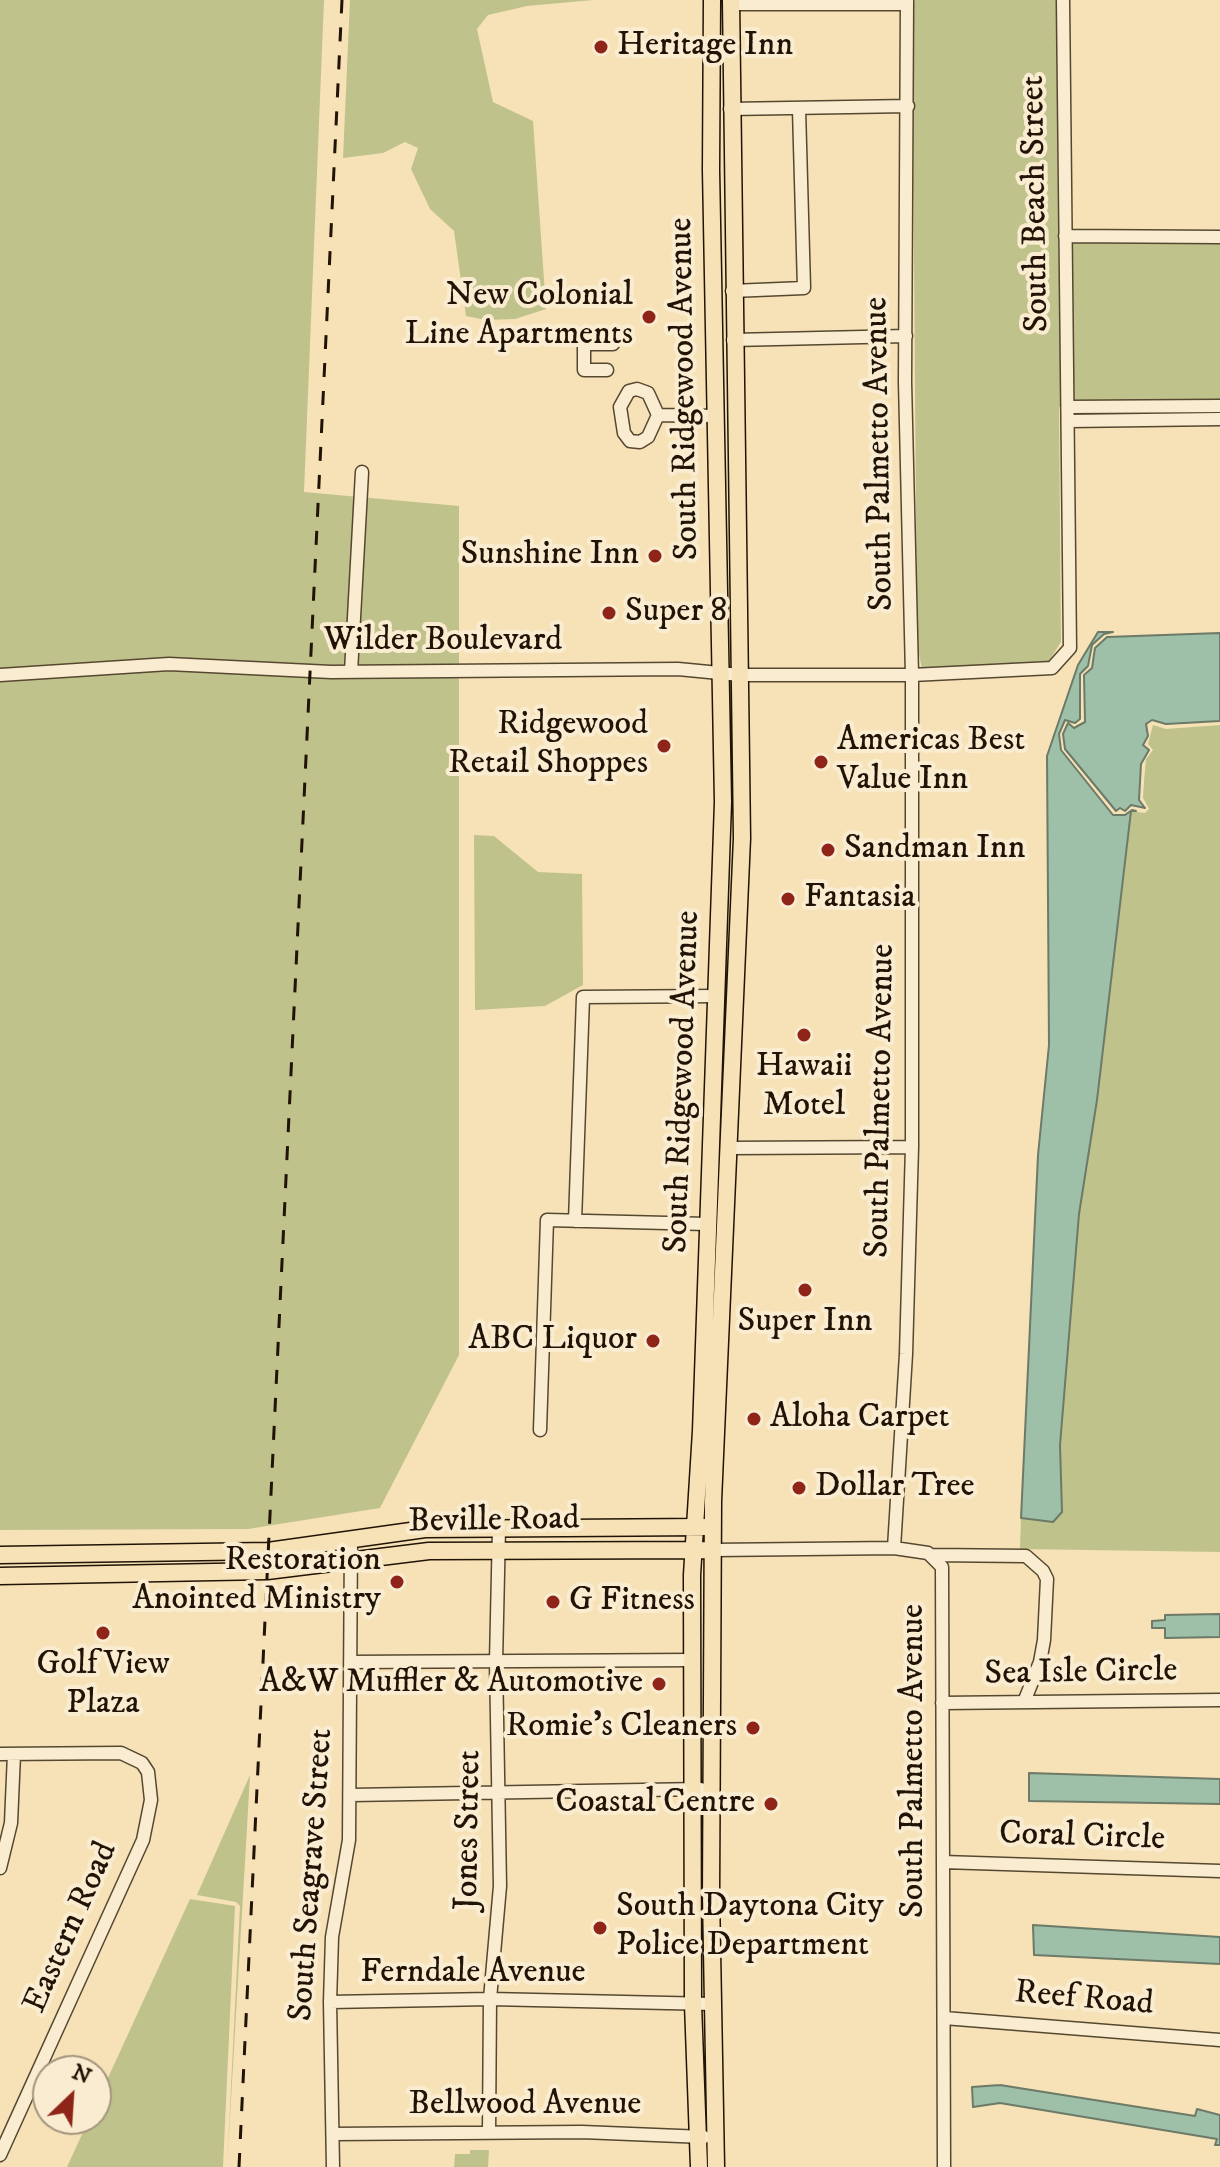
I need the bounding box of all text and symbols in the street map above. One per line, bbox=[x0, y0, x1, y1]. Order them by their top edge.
place label: Heritage Inn bbox=[617, 27, 793, 67]
marker: Heritage Inn bbox=[592, 38, 610, 56]
street label: South Beach Street bbox=[1014, 75, 1060, 333]
street label: South Ridgewood Avenue bbox=[663, 217, 709, 561]
place label: New Colonial Line Apartments bbox=[405, 277, 633, 356]
street label: South Palmetto Avenue bbox=[858, 297, 904, 611]
marker: New Colonial Line Apartments bbox=[640, 308, 658, 326]
place label: Sunshine Inn bbox=[460, 536, 639, 576]
marker: Sunshine Inn bbox=[646, 547, 664, 565]
place label: Super 8 bbox=[625, 593, 727, 633]
marker: Super 8 bbox=[600, 604, 618, 622]
street label: Wilder Boulevard bbox=[324, 622, 562, 662]
place label: Ridgewood Retail Shoppes bbox=[448, 706, 648, 786]
place label: Americas Best Value Inn bbox=[837, 722, 1025, 802]
marker: Ridgewood Retail Shoppes bbox=[655, 737, 673, 755]
marker: Americas Best Value Inn bbox=[812, 753, 830, 771]
place label: Sandman Inn bbox=[844, 830, 1025, 870]
marker: Sandman Inn bbox=[819, 841, 837, 859]
place label: Fantasia bbox=[804, 879, 916, 919]
marker: Fantasia bbox=[779, 890, 797, 908]
street label: South Ridgewood Avenue bbox=[658, 910, 710, 1254]
street label: South Palmetto Avenue bbox=[859, 944, 905, 1258]
marker: Hawaii Motel bbox=[795, 1026, 813, 1044]
place label: Hawaii Motel bbox=[756, 1048, 852, 1128]
marker: Super Inn bbox=[796, 1281, 814, 1299]
place label: Super Inn bbox=[738, 1303, 872, 1343]
place label: ABC Liquor bbox=[468, 1321, 637, 1361]
marker: ABC Liquor bbox=[644, 1332, 662, 1350]
place label: Aloha Carpet bbox=[770, 1399, 949, 1439]
marker: Aloha Carpet bbox=[745, 1410, 763, 1428]
place label: Dollar Tree bbox=[815, 1468, 975, 1508]
marker: Dollar Tree bbox=[790, 1479, 808, 1497]
street label: Beville Road bbox=[408, 1500, 580, 1544]
place label: Restoration Anointed Ministry bbox=[132, 1542, 381, 1622]
marker: Restoration Anointed Ministry bbox=[388, 1573, 406, 1591]
place label: G Fitness bbox=[569, 1582, 695, 1622]
marker: G Fitness bbox=[544, 1593, 562, 1611]
street label: South Palmetto Avenue bbox=[895, 1604, 935, 1918]
marker: GolfView Plaza bbox=[94, 1624, 112, 1642]
place label: GolfView Plaza bbox=[36, 1646, 170, 1726]
street label: Sea Isle Circle bbox=[984, 1652, 1178, 1696]
place label: A&W Muffler & Automotive bbox=[259, 1664, 643, 1704]
marker: A&W Muffler & Automotive bbox=[650, 1675, 668, 1693]
place label: Romie's Cleaners bbox=[506, 1708, 737, 1748]
marker: Romie's Cleaners bbox=[744, 1719, 762, 1737]
street label: South Seagrave Street bbox=[282, 1727, 344, 2023]
street label: Jones Street bbox=[448, 1750, 492, 1910]
place label: Coastal Centre bbox=[555, 1784, 755, 1824]
marker: Coastal Centre bbox=[762, 1795, 780, 1813]
street label: Coral Circle bbox=[998, 1815, 1166, 1861]
street label: Eastern Road bbox=[16, 1836, 128, 2020]
place label: South Daytona City Police Department bbox=[616, 1888, 884, 1968]
marker: South Daytona City Police Department bbox=[591, 1919, 609, 1937]
street label: Ferndale Avenue bbox=[360, 1954, 586, 1994]
street label: Reef Road bbox=[1013, 1974, 1155, 2026]
north arrow bbox=[32, 2055, 112, 2135]
text: N bbox=[68, 2059, 95, 2091]
street label: Bellwood Avenue bbox=[409, 2086, 641, 2126]

